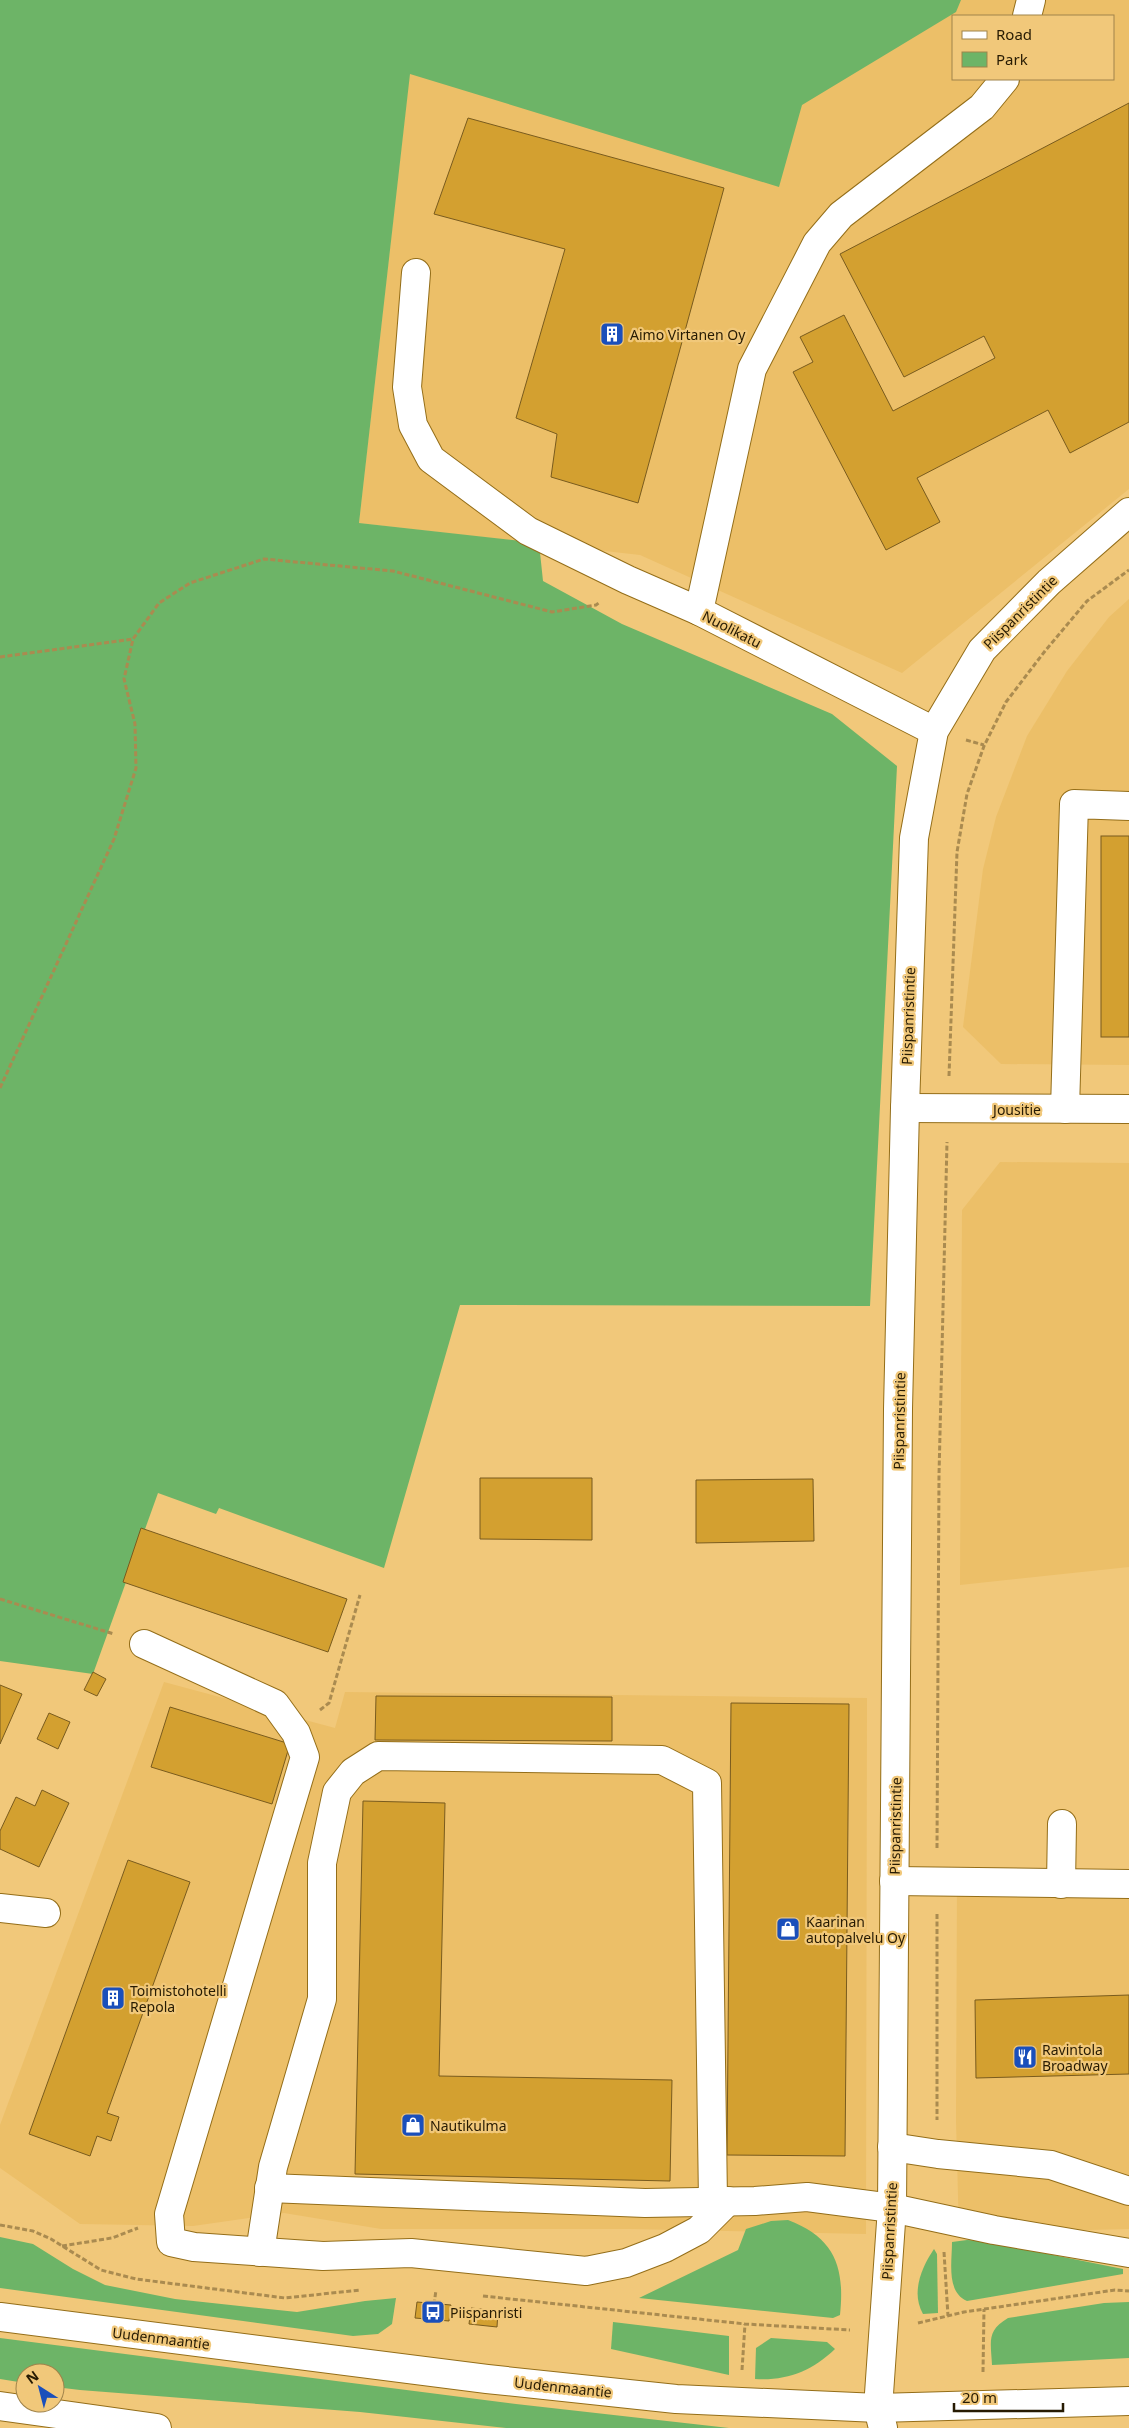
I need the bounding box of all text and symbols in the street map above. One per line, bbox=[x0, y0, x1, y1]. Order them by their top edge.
legend bbox=[952, 15, 1114, 80]
text: Road bbox=[996, 24, 1032, 44]
text: Park bbox=[996, 49, 1028, 69]
building icon: Aimo Virtanen Oy bbox=[599, 321, 625, 347]
place label: Aimo Virtanen Oy bbox=[630, 325, 746, 344]
street label: Piispanristintie bbox=[979, 571, 1061, 653]
street label: Nuolikatu bbox=[699, 606, 765, 652]
street label: Piispanristintie bbox=[897, 967, 919, 1065]
street label: Jousitie bbox=[991, 1100, 1041, 1119]
street label: Piispanristintie bbox=[889, 1372, 909, 1470]
street label: Piispanristintie bbox=[885, 1777, 905, 1875]
place label: Kaarinan autopalvelu Oy bbox=[806, 1912, 906, 1947]
shop icon: Kaarinan autopalvelu Oy bbox=[775, 1916, 801, 1942]
place label: Toimistohotelli Repola bbox=[130, 1981, 227, 2016]
building icon: Toimistohotelli Repola bbox=[100, 1985, 126, 2011]
place label: Ravintola Broadway bbox=[1042, 2040, 1108, 2075]
restaurant icon: Ravintola Broadway bbox=[1012, 2044, 1038, 2070]
shop icon: Nautikulma bbox=[400, 2112, 426, 2138]
place label: Nautikulma bbox=[430, 2116, 507, 2135]
street label: Piispanristintie bbox=[877, 2182, 901, 2280]
bus stop icon: Piispanristi bbox=[420, 2299, 446, 2325]
place label: Piispanristi bbox=[450, 2303, 522, 2322]
street label: Uudenmaantie bbox=[111, 2323, 211, 2353]
north arrow bbox=[15, 2363, 65, 2413]
text: N bbox=[22, 2366, 42, 2388]
street label: Uudenmaantie bbox=[513, 2372, 613, 2402]
scale bar bbox=[954, 2380, 1063, 2412]
text: 20 m bbox=[962, 2387, 997, 2407]

